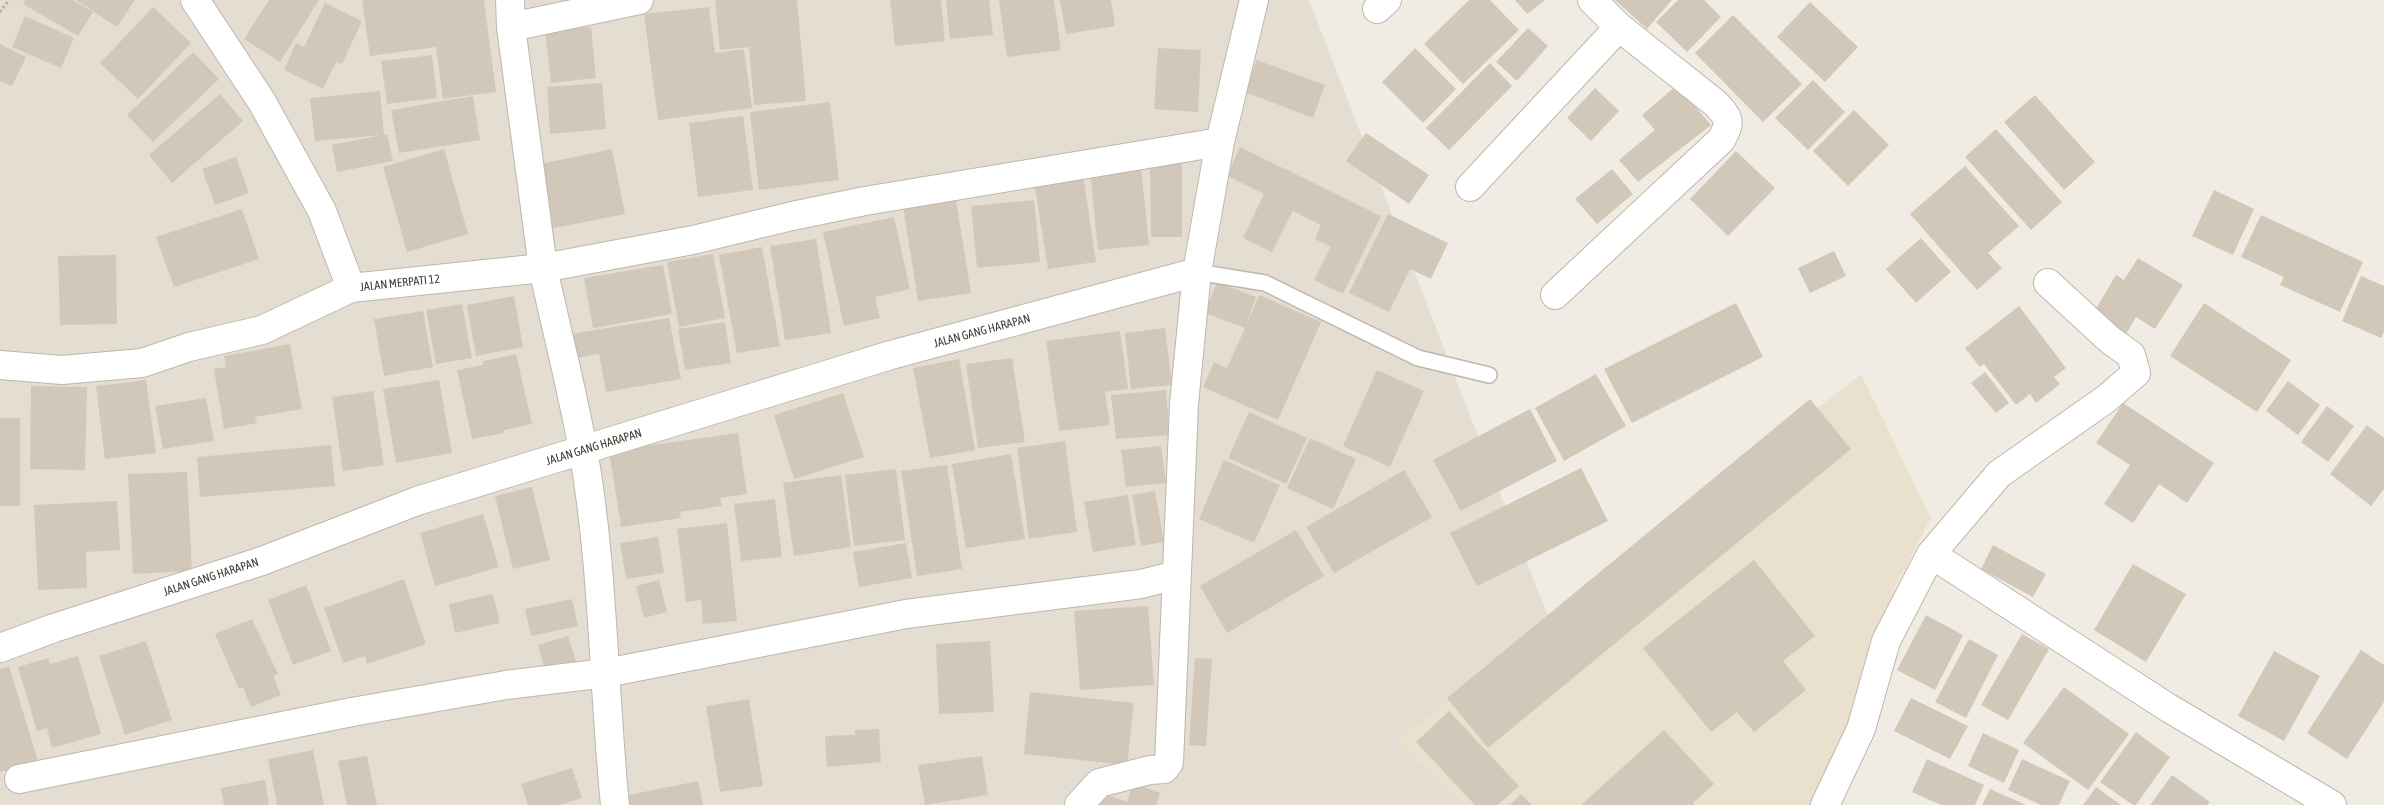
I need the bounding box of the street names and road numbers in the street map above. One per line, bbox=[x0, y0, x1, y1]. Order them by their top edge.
street label: JALAN MERPATI 12 bbox=[359, 272, 441, 294]
street label: JALAN GANG HARAPAN bbox=[932, 311, 1032, 351]
street label: JALAN GANG HARAPAN bbox=[544, 426, 644, 468]
street label: JALAN GANG HARAPAN bbox=[162, 555, 260, 599]

